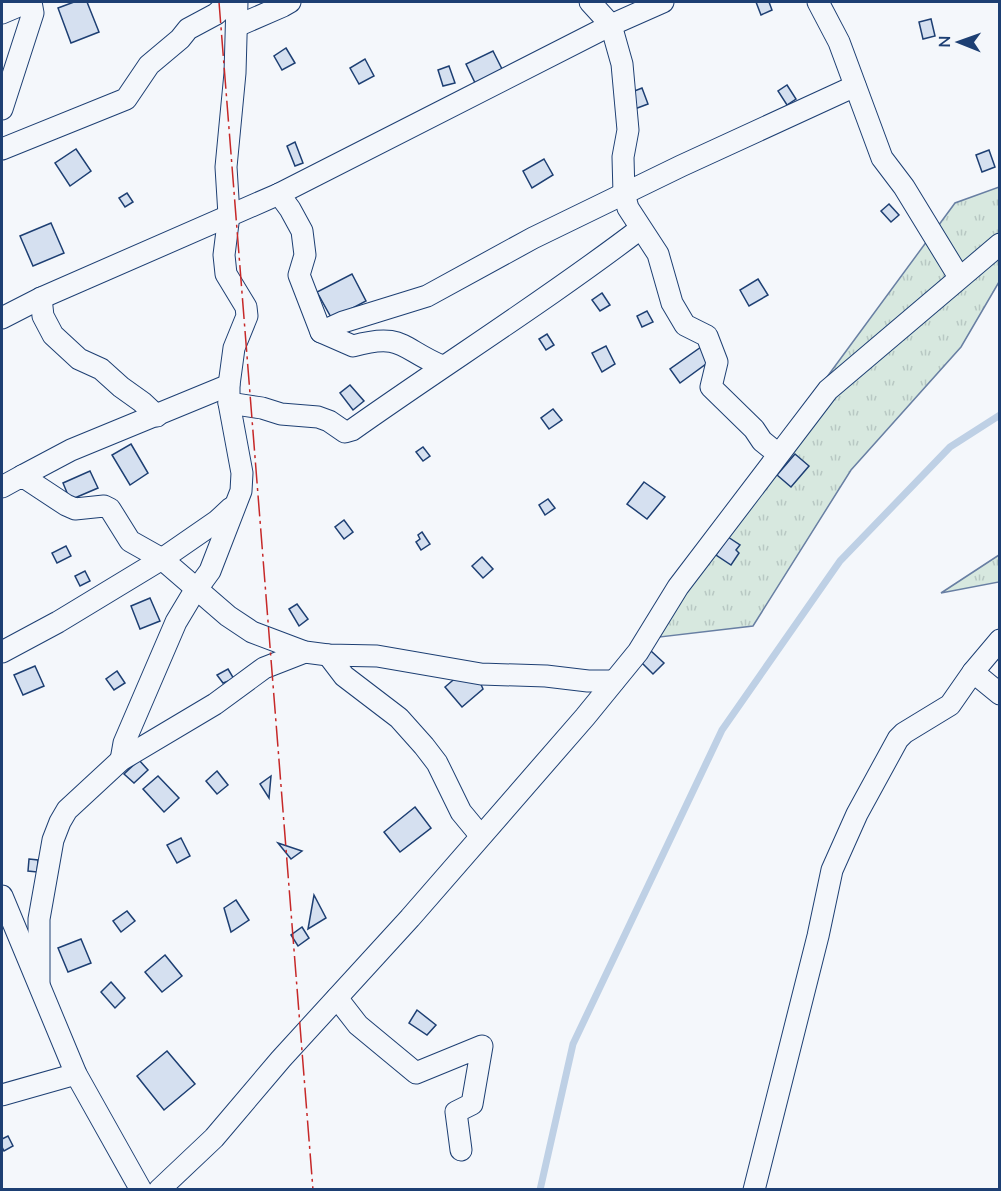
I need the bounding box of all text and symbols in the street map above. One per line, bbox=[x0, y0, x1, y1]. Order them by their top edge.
north arrow bbox=[929, 12, 989, 72]
text: N bbox=[934, 36, 956, 48]

